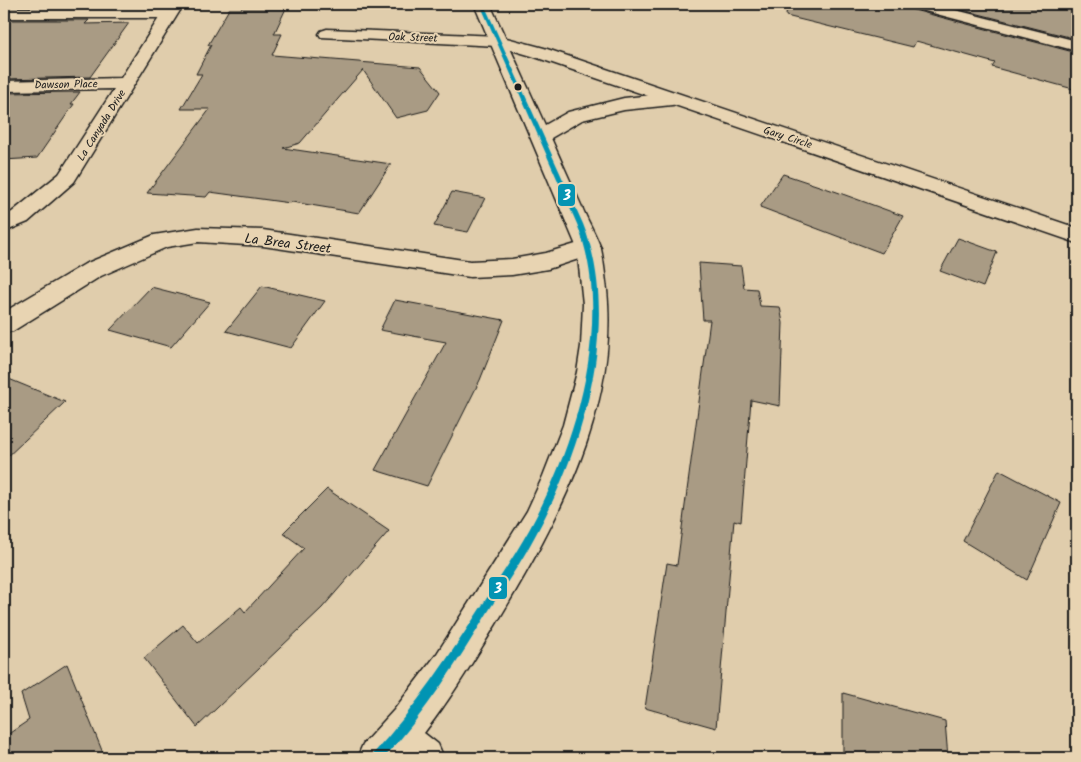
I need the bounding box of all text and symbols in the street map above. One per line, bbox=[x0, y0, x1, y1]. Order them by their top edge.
street label: Oak Street bbox=[388, 28, 439, 48]
street label: Dawson Place bbox=[34, 75, 98, 95]
unlabelled marker bbox=[513, 82, 523, 92]
street label: La Canyada Drive bbox=[73, 86, 131, 165]
street label: Gary Circle bbox=[761, 122, 815, 154]
line badge: 3 bbox=[557, 183, 576, 207]
text: 3 bbox=[562, 185, 571, 207]
street label: La Brea Street bbox=[243, 228, 333, 260]
line badge: 3 bbox=[488, 576, 508, 600]
text: 3 bbox=[493, 578, 502, 600]

